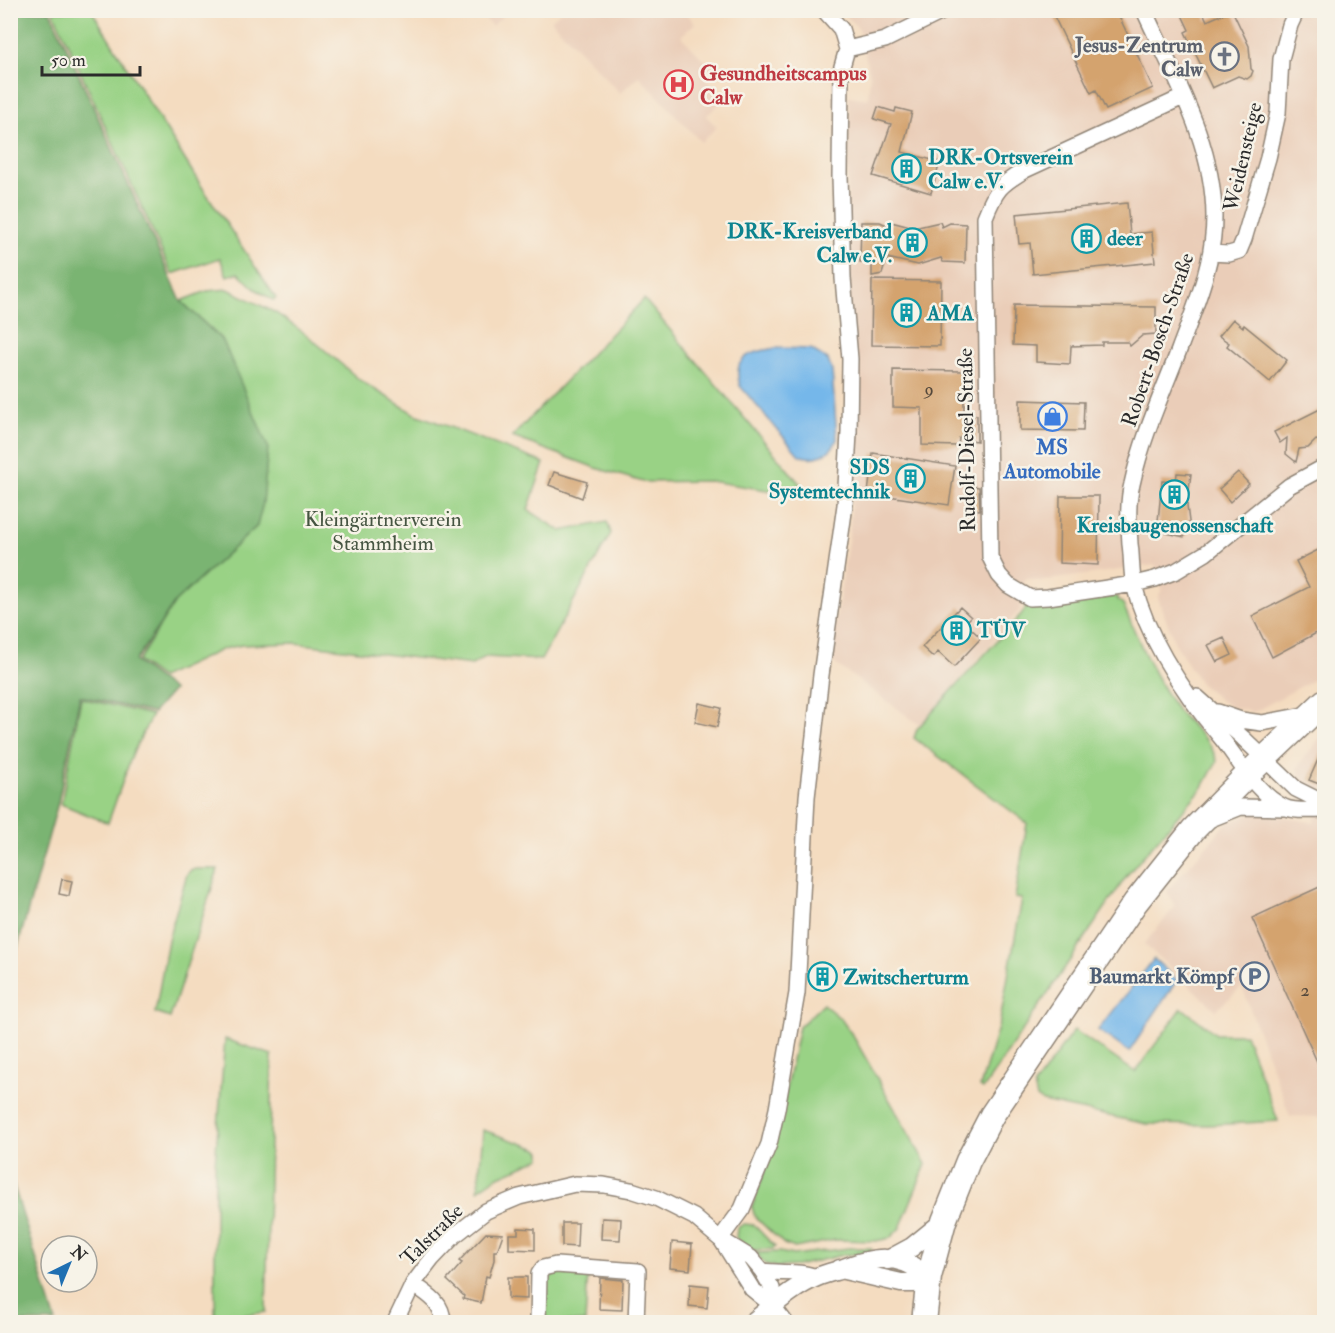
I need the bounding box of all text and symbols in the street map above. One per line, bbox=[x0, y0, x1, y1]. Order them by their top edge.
place label: Jesus-Zentrum Calw bbox=[1074, 32, 1204, 83]
scale bar bbox=[42, 39, 140, 77]
church icon: Jesus-Zentrum Calw bbox=[1208, 41, 1240, 73]
text: 50 m bbox=[51, 49, 86, 72]
place label: Gesundheitscampus Calw bbox=[700, 60, 867, 111]
hospital icon: Gesundheitscampus Calw bbox=[663, 69, 695, 101]
street label: Weidensteige bbox=[1217, 100, 1269, 215]
place label: DRK-Ortsverein Calw e.V. bbox=[928, 144, 1073, 195]
building icon: DRK-Ortsverein Calw e.V. bbox=[891, 153, 923, 185]
place label: DRK-Kreisverband Calw e.V. bbox=[727, 218, 893, 269]
building icon: deer bbox=[1070, 222, 1102, 254]
place label: deer bbox=[1107, 225, 1144, 252]
building icon: DRK-Kreisverband Calw e.V. bbox=[897, 227, 929, 259]
street label: Robert-Bosch-Straße bbox=[1116, 249, 1200, 430]
building icon: AMA bbox=[890, 297, 922, 329]
place label: AMA bbox=[926, 300, 975, 327]
street label: Rudolf-Diesel-Straße bbox=[952, 348, 982, 532]
house number: 9 bbox=[922, 378, 934, 401]
shop icon: MS Automobile bbox=[1036, 400, 1068, 432]
place label: MS Automobile bbox=[1002, 434, 1101, 485]
place label: SDS Systemtechnik bbox=[769, 454, 891, 505]
building icon: SDS Systemtechnik bbox=[895, 463, 927, 495]
building icon: Kreisbaugenossenschaft bbox=[1159, 478, 1191, 510]
park label: Kleingärtnerverein Stammheim bbox=[304, 506, 462, 557]
place label: Kreisbaugenossenschaft bbox=[1077, 512, 1274, 539]
building icon: TÜV bbox=[940, 614, 972, 646]
place label: TÜV bbox=[976, 617, 1026, 644]
parking icon: Baumarkt Kömpf bbox=[1239, 960, 1271, 992]
building icon: Zwitscherturm bbox=[806, 961, 838, 993]
place label: Baumarkt Kömpf bbox=[1089, 963, 1237, 990]
place label: Zwitscherturm bbox=[843, 964, 969, 991]
house number: 2 bbox=[1300, 979, 1310, 1002]
street label: Talstraße bbox=[395, 1198, 469, 1272]
north arrow bbox=[39, 1234, 99, 1294]
text: N bbox=[66, 1241, 91, 1266]

